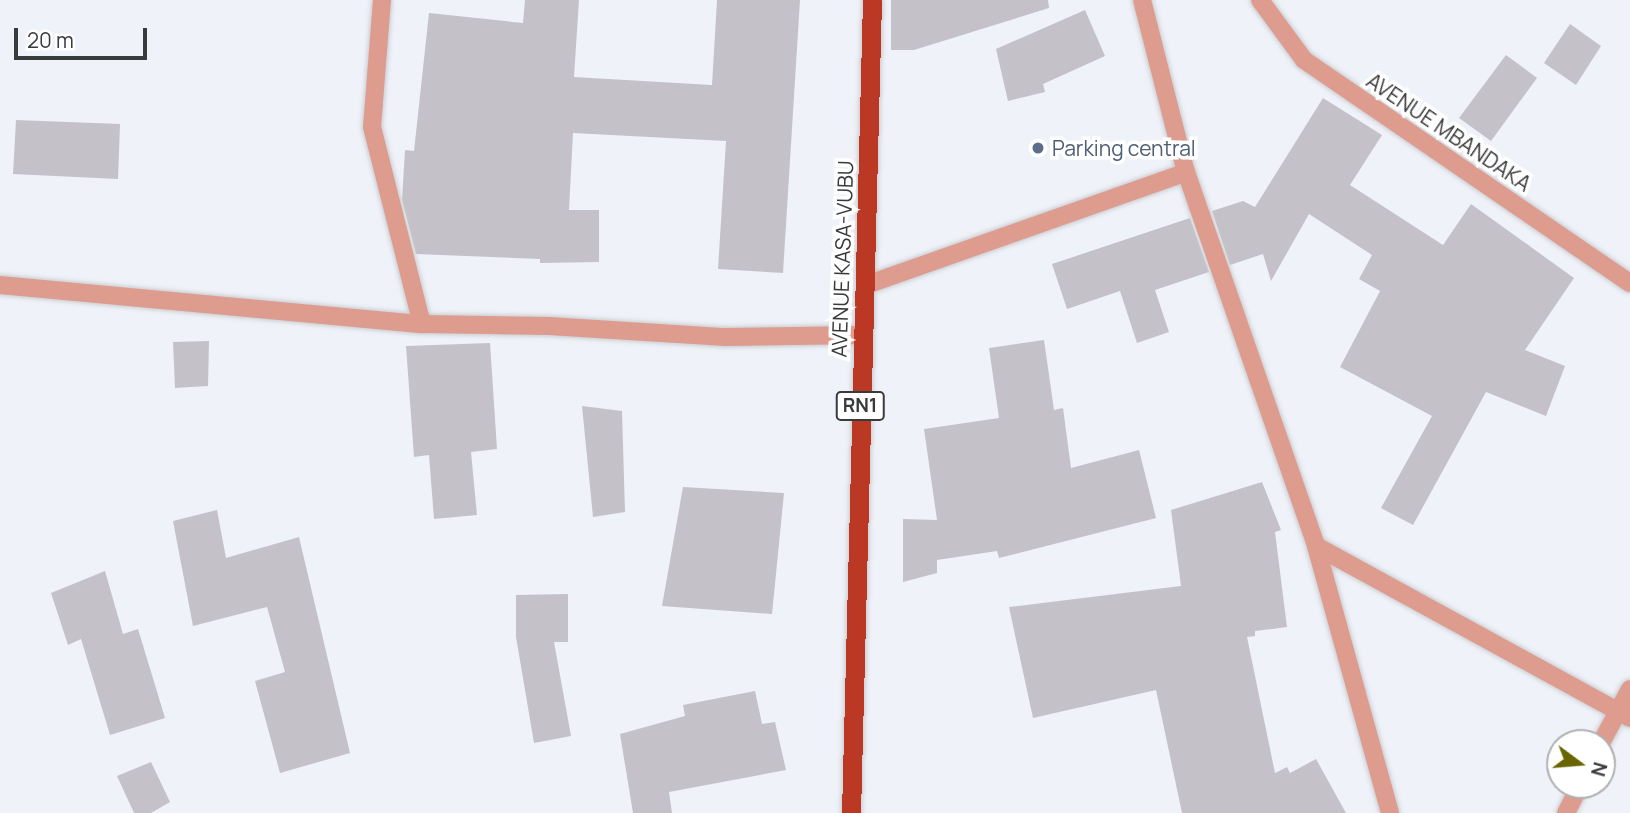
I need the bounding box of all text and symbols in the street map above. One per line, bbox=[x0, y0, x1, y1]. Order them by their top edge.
scale bar bbox=[18, 14, 150, 58]
text: 20 m bbox=[27, 26, 74, 54]
street label: AVENUE MBANDAKA bbox=[1362, 68, 1536, 196]
place label: Parking central bbox=[1052, 135, 1196, 161]
marker: Parking central bbox=[1030, 140, 1046, 156]
street label: AVENUE KASA-VUBU bbox=[826, 160, 858, 358]
road number: RN1 bbox=[836, 390, 884, 422]
north arrow bbox=[1546, 729, 1616, 799]
text: N bbox=[1585, 759, 1614, 779]

